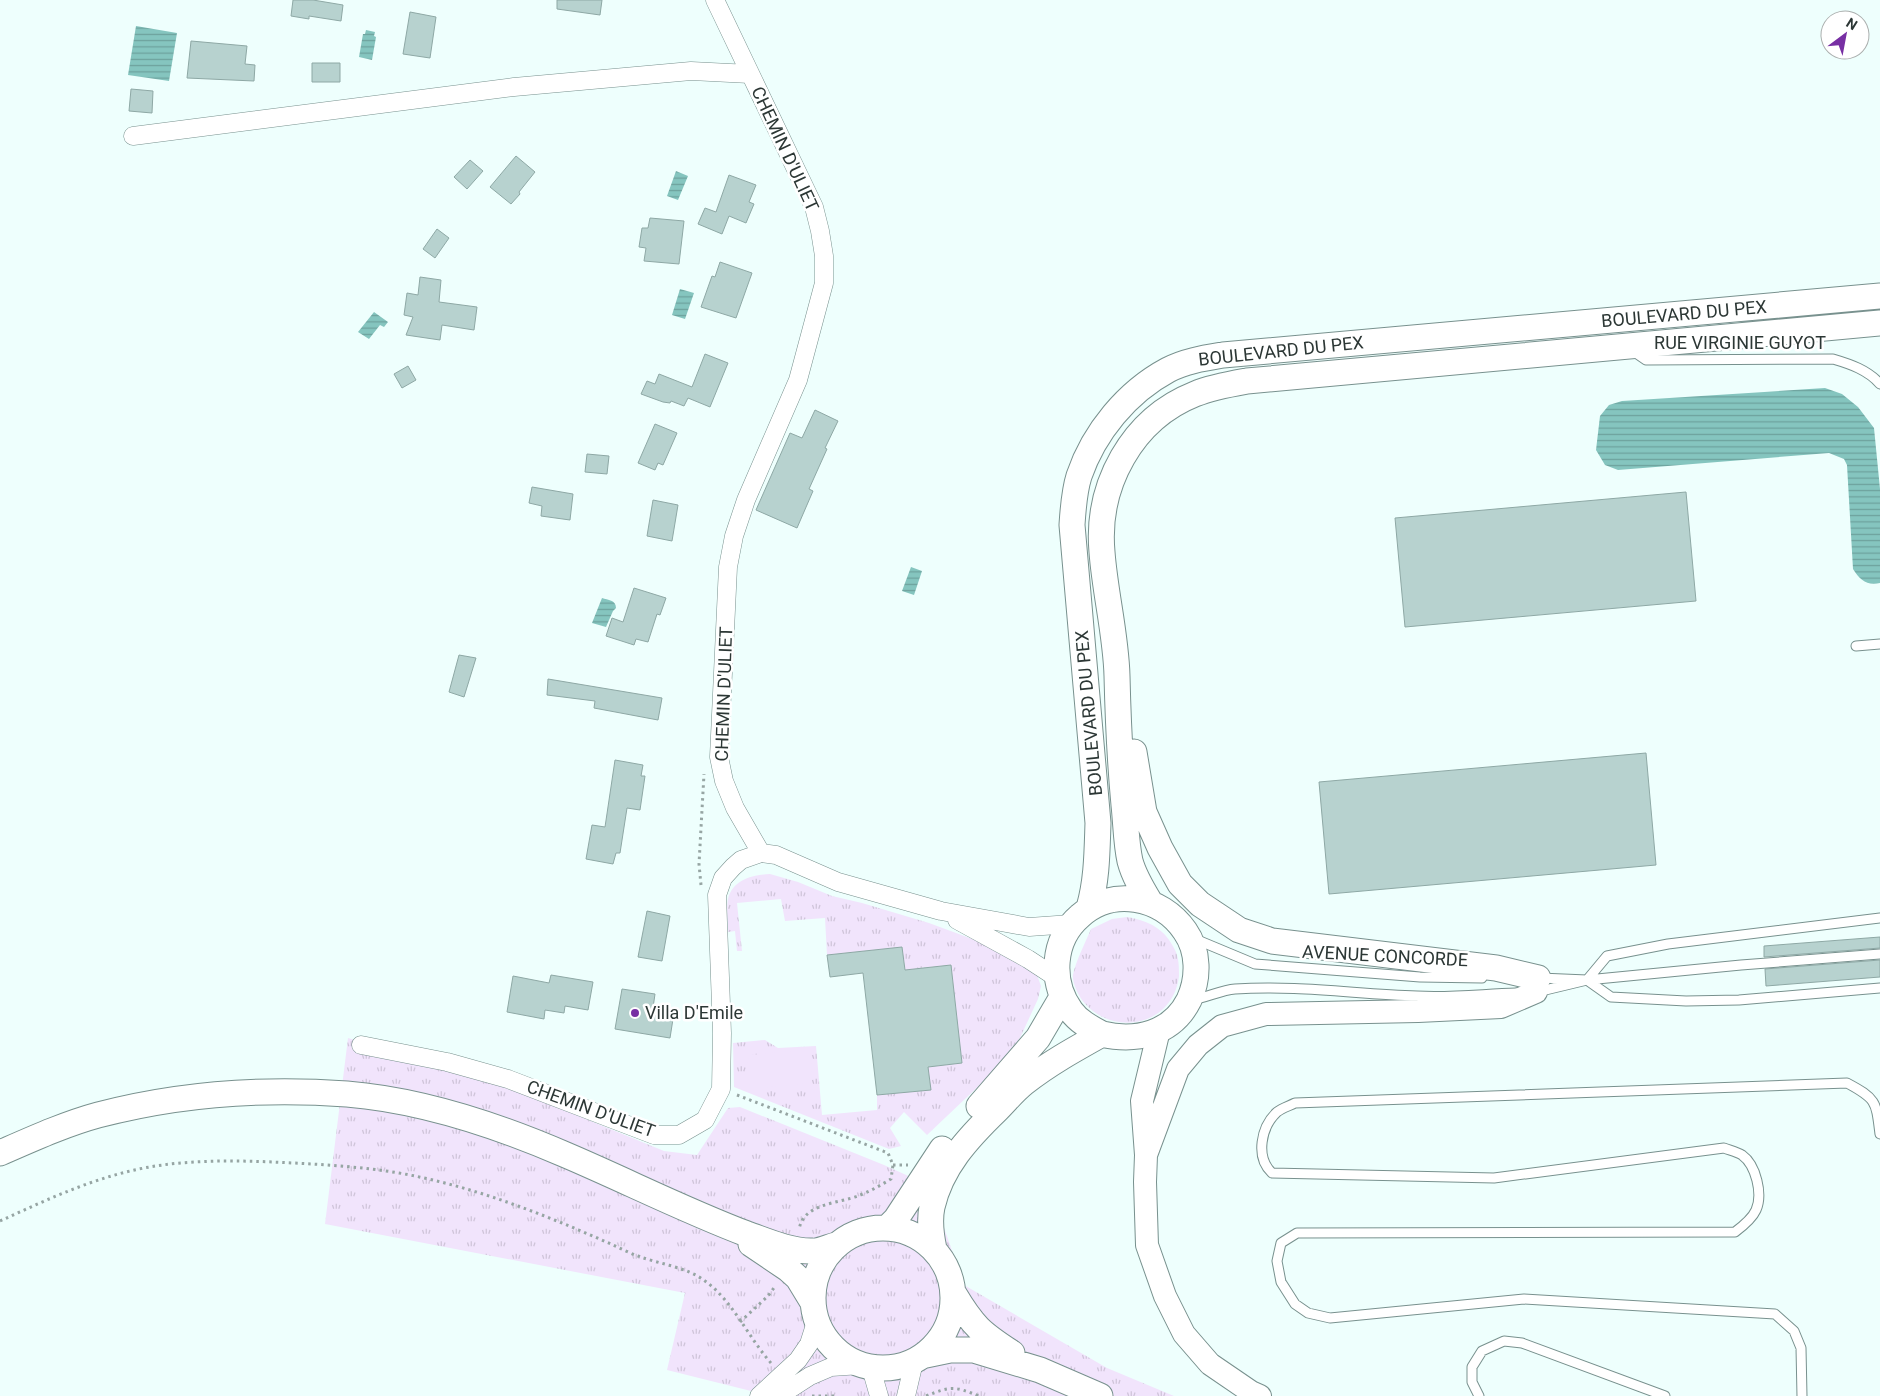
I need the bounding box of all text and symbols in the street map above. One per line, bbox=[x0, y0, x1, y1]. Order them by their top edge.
north arrow bbox=[1820, 10, 1870, 60]
text: N bbox=[1843, 15, 1860, 33]
street label: CHEMIN D'ULIET bbox=[747, 83, 824, 215]
street label: BOULEVARD DU PEX bbox=[1600, 296, 1768, 331]
street label: BOULEVARD DU PEX bbox=[1197, 331, 1365, 370]
street label: RUE VIRGINIE GUYOT bbox=[1654, 332, 1826, 353]
street label: CHEMIN D'ULIET bbox=[711, 626, 736, 762]
street label: BOULEVARD DU PEX bbox=[1071, 629, 1106, 797]
street label: AVENUE CONCORDE bbox=[1302, 941, 1468, 970]
place label: Villa D'Emile bbox=[645, 1002, 743, 1023]
marker: Villa D'Emile bbox=[629, 1007, 641, 1019]
street label: CHEMIN D'ULIET bbox=[524, 1076, 658, 1142]

